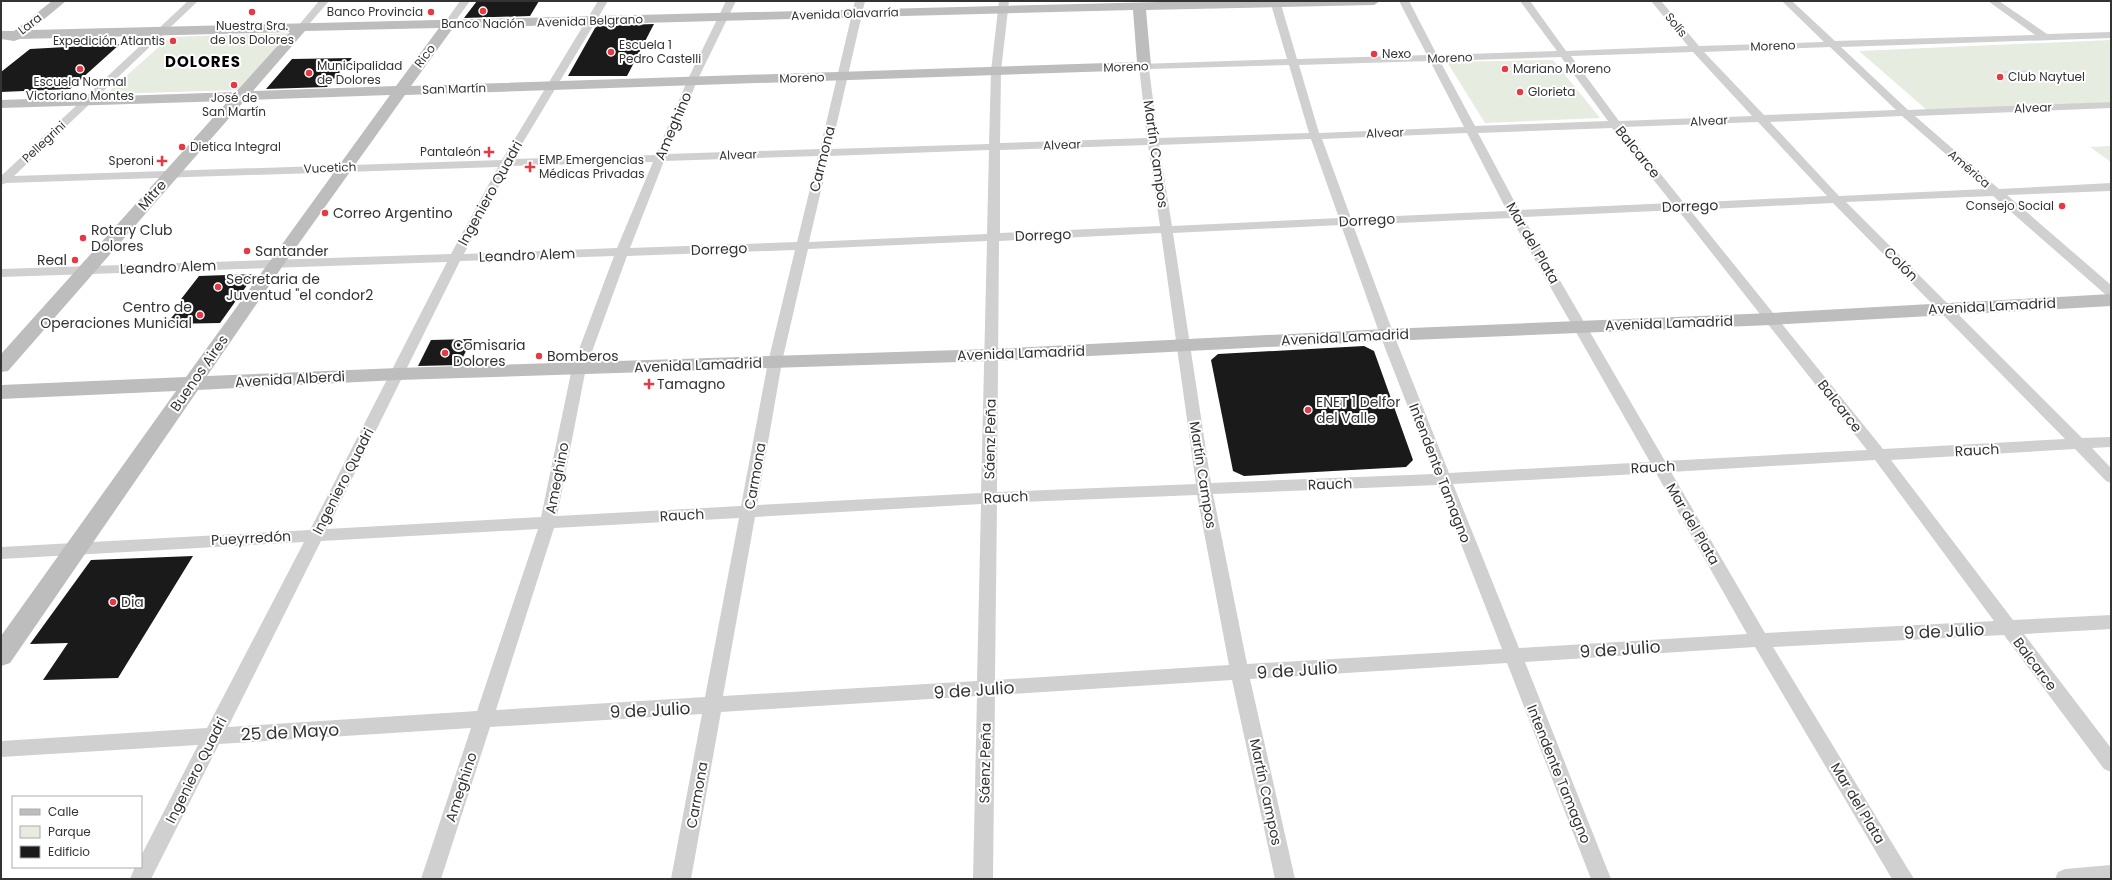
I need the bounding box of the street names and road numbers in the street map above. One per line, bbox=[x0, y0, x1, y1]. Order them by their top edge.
street label: Avenida Olavarría bbox=[791, 3, 899, 24]
street label: Lara bbox=[14, 9, 45, 38]
street label: Solís bbox=[1661, 9, 1691, 40]
street label: Avenida Belgrano bbox=[537, 10, 644, 31]
street label: Moreno bbox=[1750, 36, 1796, 55]
street label: Rico bbox=[410, 40, 439, 71]
street label: Moreno bbox=[1427, 48, 1473, 67]
street label: Moreno bbox=[1103, 57, 1149, 76]
street label: Moreno bbox=[779, 68, 825, 87]
street label: San Martín bbox=[422, 79, 486, 98]
street label: Ameghino bbox=[650, 89, 696, 163]
street label: Alvear bbox=[2014, 98, 2053, 117]
street label: Martín Campos bbox=[1139, 99, 1173, 209]
street label: Alvear bbox=[1690, 111, 1729, 130]
street label: Pellegrini bbox=[18, 117, 69, 166]
street label: Balcarce bbox=[1611, 122, 1665, 183]
street label: Alvear bbox=[1366, 123, 1405, 142]
street label: Carmona bbox=[804, 124, 840, 194]
street label: Alvear bbox=[1043, 135, 1082, 154]
street label: Ingeniero Quadri bbox=[453, 137, 527, 249]
street label: Alvear bbox=[719, 145, 758, 164]
street label: América bbox=[1945, 146, 1994, 192]
street label: Vucetich bbox=[303, 158, 357, 177]
street label: Mitre bbox=[133, 175, 171, 215]
street label: Dorrego bbox=[1661, 195, 1719, 217]
street label: Mar del Plata bbox=[1501, 198, 1565, 288]
street label: Dorrego bbox=[1338, 209, 1396, 231]
street label: Dorrego bbox=[1014, 224, 1072, 246]
street label: Dorrego bbox=[690, 238, 748, 260]
street label: Colón bbox=[1879, 242, 1923, 286]
street label: Leandro Alem bbox=[478, 243, 576, 267]
street label: Leandro Alem bbox=[119, 255, 217, 279]
street label: Avenida Lamadrid bbox=[1928, 293, 2056, 319]
street label: Avenida Lamadrid bbox=[1605, 311, 1733, 335]
street label: Avenida Lamadrid bbox=[1281, 324, 1409, 350]
street label: Buenos Aires bbox=[165, 331, 233, 415]
street label: Avenida Lamadrid bbox=[957, 341, 1085, 365]
street label: Avenida Lamadrid bbox=[634, 353, 762, 377]
street label: Avenida Alberdi bbox=[234, 366, 346, 392]
street label: Balcarce bbox=[1813, 375, 1867, 437]
street label: Sáenz Peña bbox=[979, 399, 1001, 479]
street label: Intendente Tamagno bbox=[1404, 400, 1476, 546]
street label: Martín Campos bbox=[1185, 420, 1221, 530]
street label: Ingeniero Quadri bbox=[307, 424, 379, 538]
street label: Rauch bbox=[1954, 439, 2000, 461]
street label: Ameghino bbox=[540, 441, 574, 515]
street label: Carmona bbox=[739, 441, 771, 511]
street label: Rauch bbox=[1630, 456, 1676, 478]
street label: Rauch bbox=[1307, 473, 1353, 495]
street label: Mar del Plata bbox=[1661, 479, 1725, 569]
street label: Rauch bbox=[983, 486, 1029, 508]
street label: Rauch bbox=[659, 504, 705, 526]
street label: Pueyrredón bbox=[210, 526, 292, 550]
street label: 9 de Julio bbox=[1903, 617, 1985, 645]
street label: Balcarce bbox=[2008, 633, 2062, 695]
street label: 9 de Julio bbox=[1579, 634, 1661, 664]
street label: 9 de Julio bbox=[1256, 655, 1338, 685]
street label: 9 de Julio bbox=[933, 675, 1015, 705]
street label: 9 de Julio bbox=[609, 696, 691, 724]
street label: Intendente Tamagno bbox=[1522, 702, 1596, 846]
street label: Ingeniero Quadri bbox=[160, 713, 232, 827]
street label: 25 de Mayo bbox=[240, 717, 340, 747]
street label: Sáenz Peña bbox=[974, 723, 996, 803]
street label: Martín Campos bbox=[1245, 737, 1287, 847]
street label: Ameghino bbox=[440, 749, 482, 824]
street label: Mar del Plata bbox=[1826, 759, 1890, 847]
street label: Carmona bbox=[681, 760, 713, 830]

